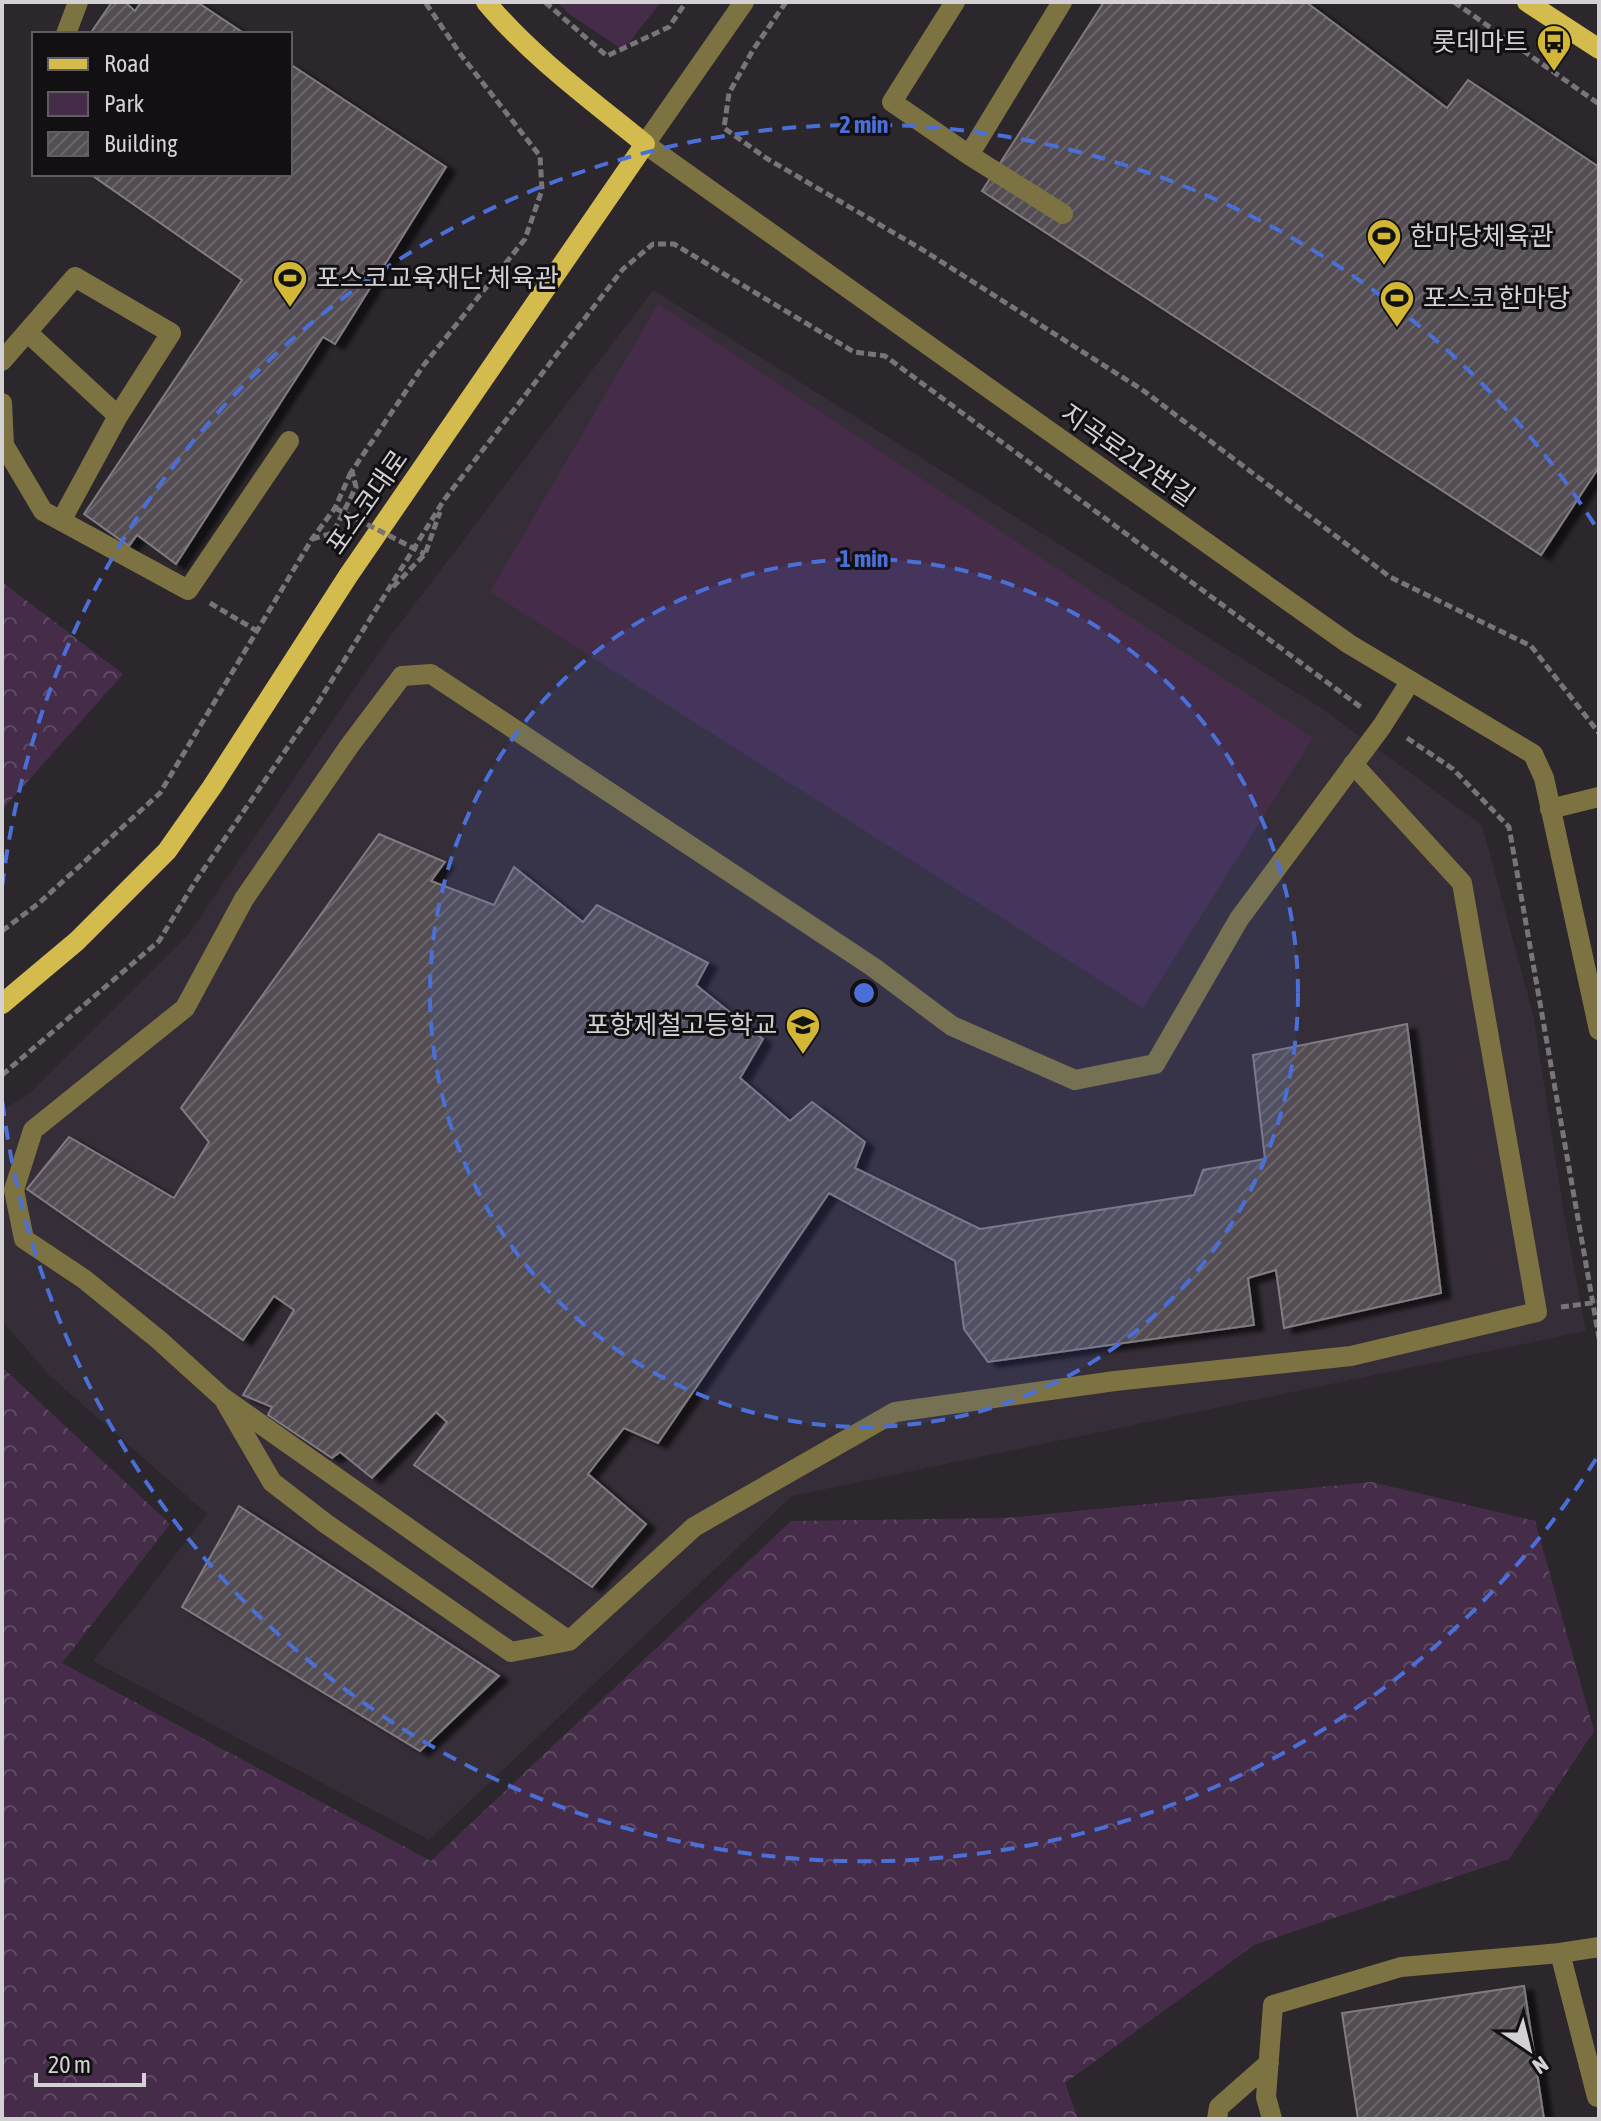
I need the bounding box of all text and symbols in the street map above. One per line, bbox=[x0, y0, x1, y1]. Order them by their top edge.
bus stop icon: 롯데마트 bbox=[1535, 23, 1573, 73]
place label: 롯데마트 bbox=[1432, 27, 1528, 57]
legend bbox=[32, 32, 292, 176]
text: Road bbox=[104, 50, 150, 77]
text: Park bbox=[104, 90, 145, 117]
text: 2 min bbox=[839, 111, 889, 138]
text: Building bbox=[104, 130, 178, 157]
sports icon: 한마당체육관 bbox=[1365, 217, 1403, 267]
place label: 한마당체육관 bbox=[1410, 221, 1554, 251]
sports icon: 포스코교육재단 체육관 bbox=[271, 259, 309, 309]
place label: 포스코교육재단 체육관 bbox=[316, 263, 559, 293]
sports icon: 포스코 한마당 bbox=[1378, 279, 1416, 329]
place label: 포스코 한마당 bbox=[1423, 283, 1570, 313]
street label: 지곡로212번길 bbox=[1055, 398, 1201, 512]
street label: 포스코대로 bbox=[320, 444, 414, 560]
text: 1 min bbox=[839, 545, 889, 572]
centre of rings bbox=[850, 979, 878, 1007]
school or university icon: 포항제철고등학교 bbox=[784, 1006, 822, 1056]
place label: 포항제철고등학교 bbox=[586, 1010, 777, 1040]
north arrow bbox=[1489, 2009, 1569, 2089]
scale bar bbox=[36, 2037, 144, 2087]
text: 20 m bbox=[48, 2051, 91, 2078]
text: N bbox=[1528, 2051, 1553, 2080]

